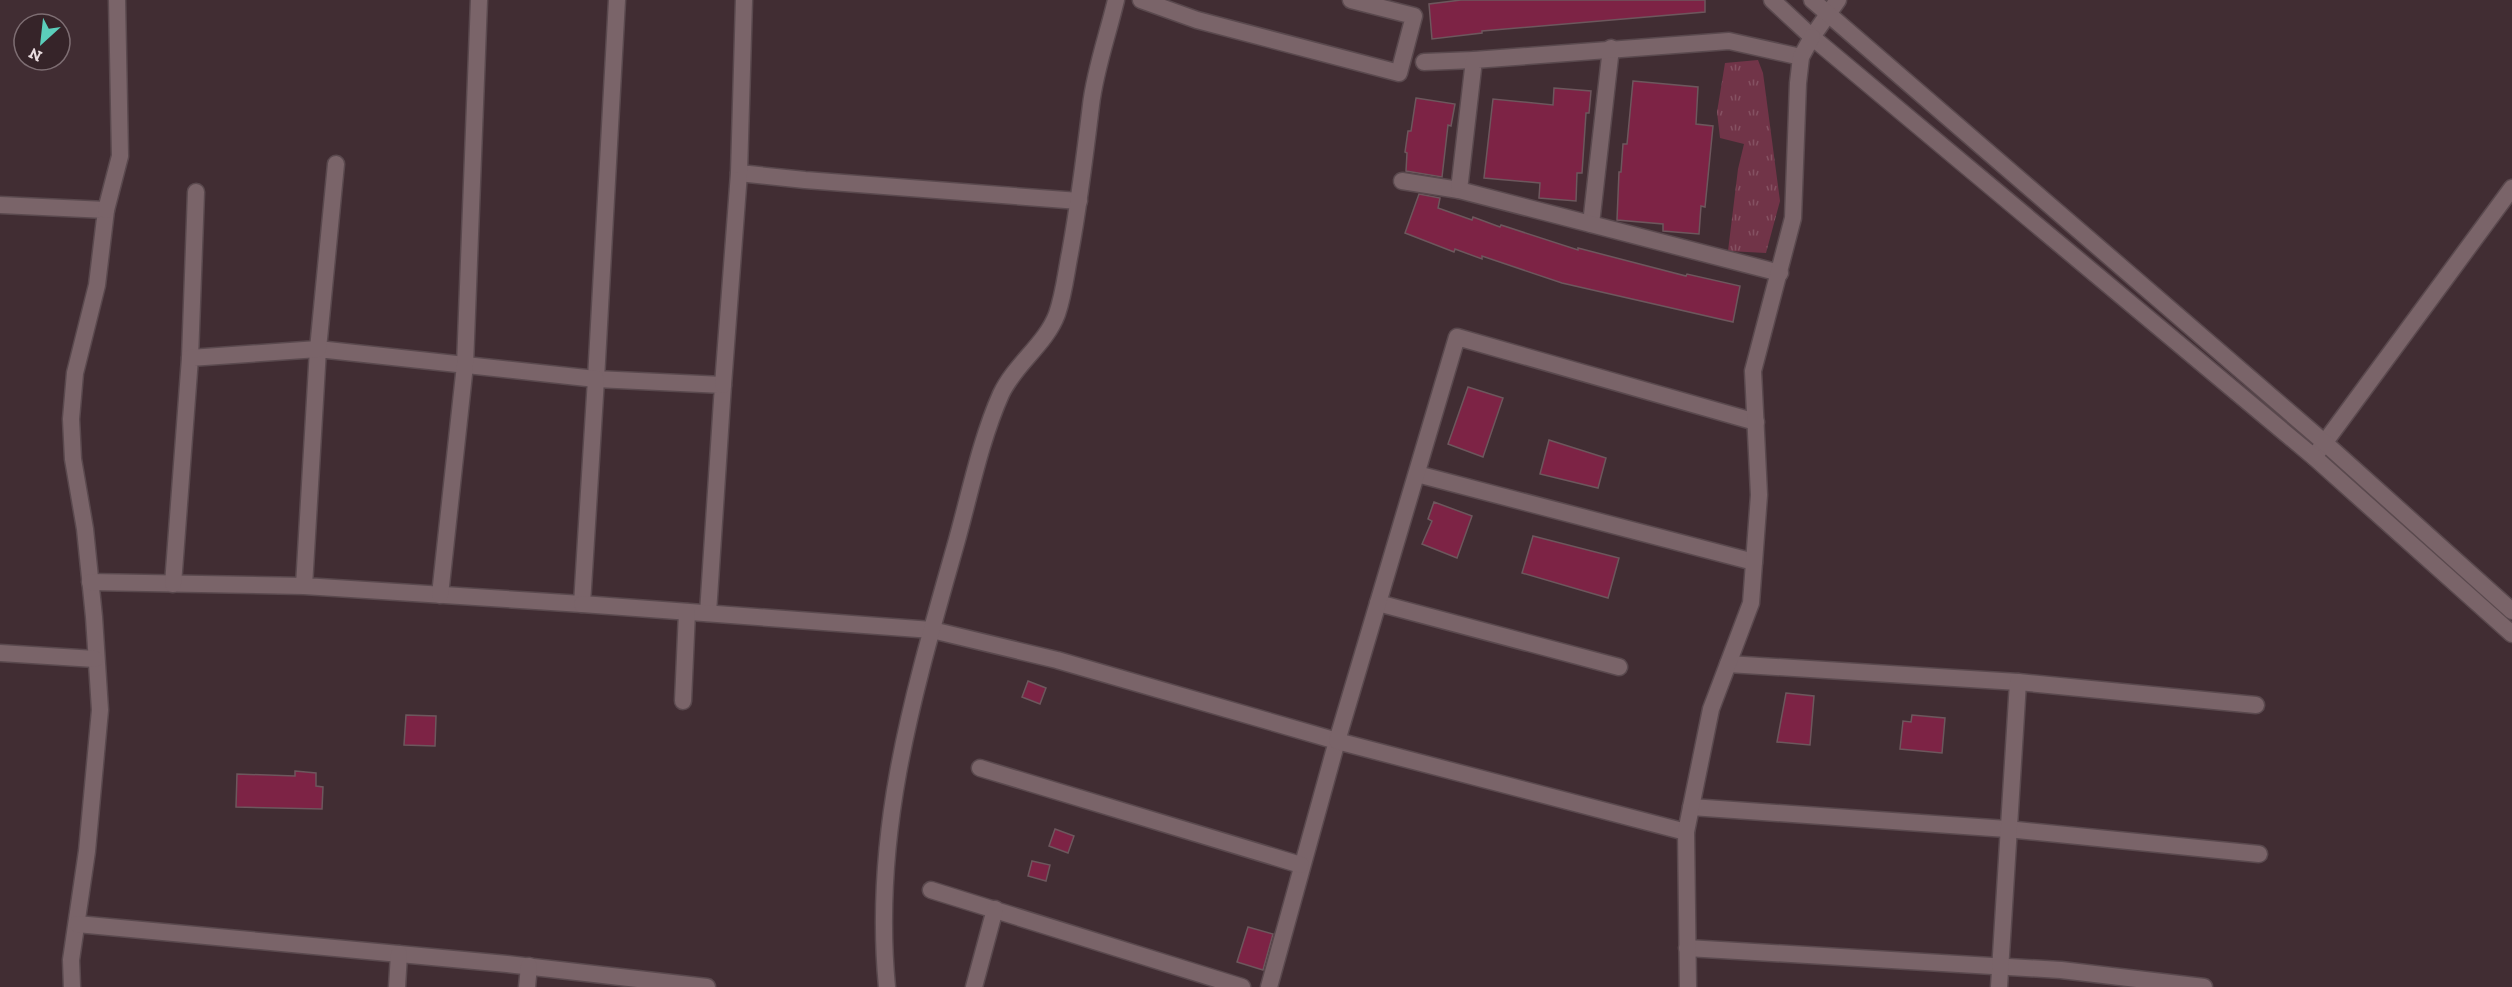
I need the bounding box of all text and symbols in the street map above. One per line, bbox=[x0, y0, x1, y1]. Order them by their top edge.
north arrow bbox=[12, 12, 72, 72]
text: N bbox=[26, 44, 45, 66]

